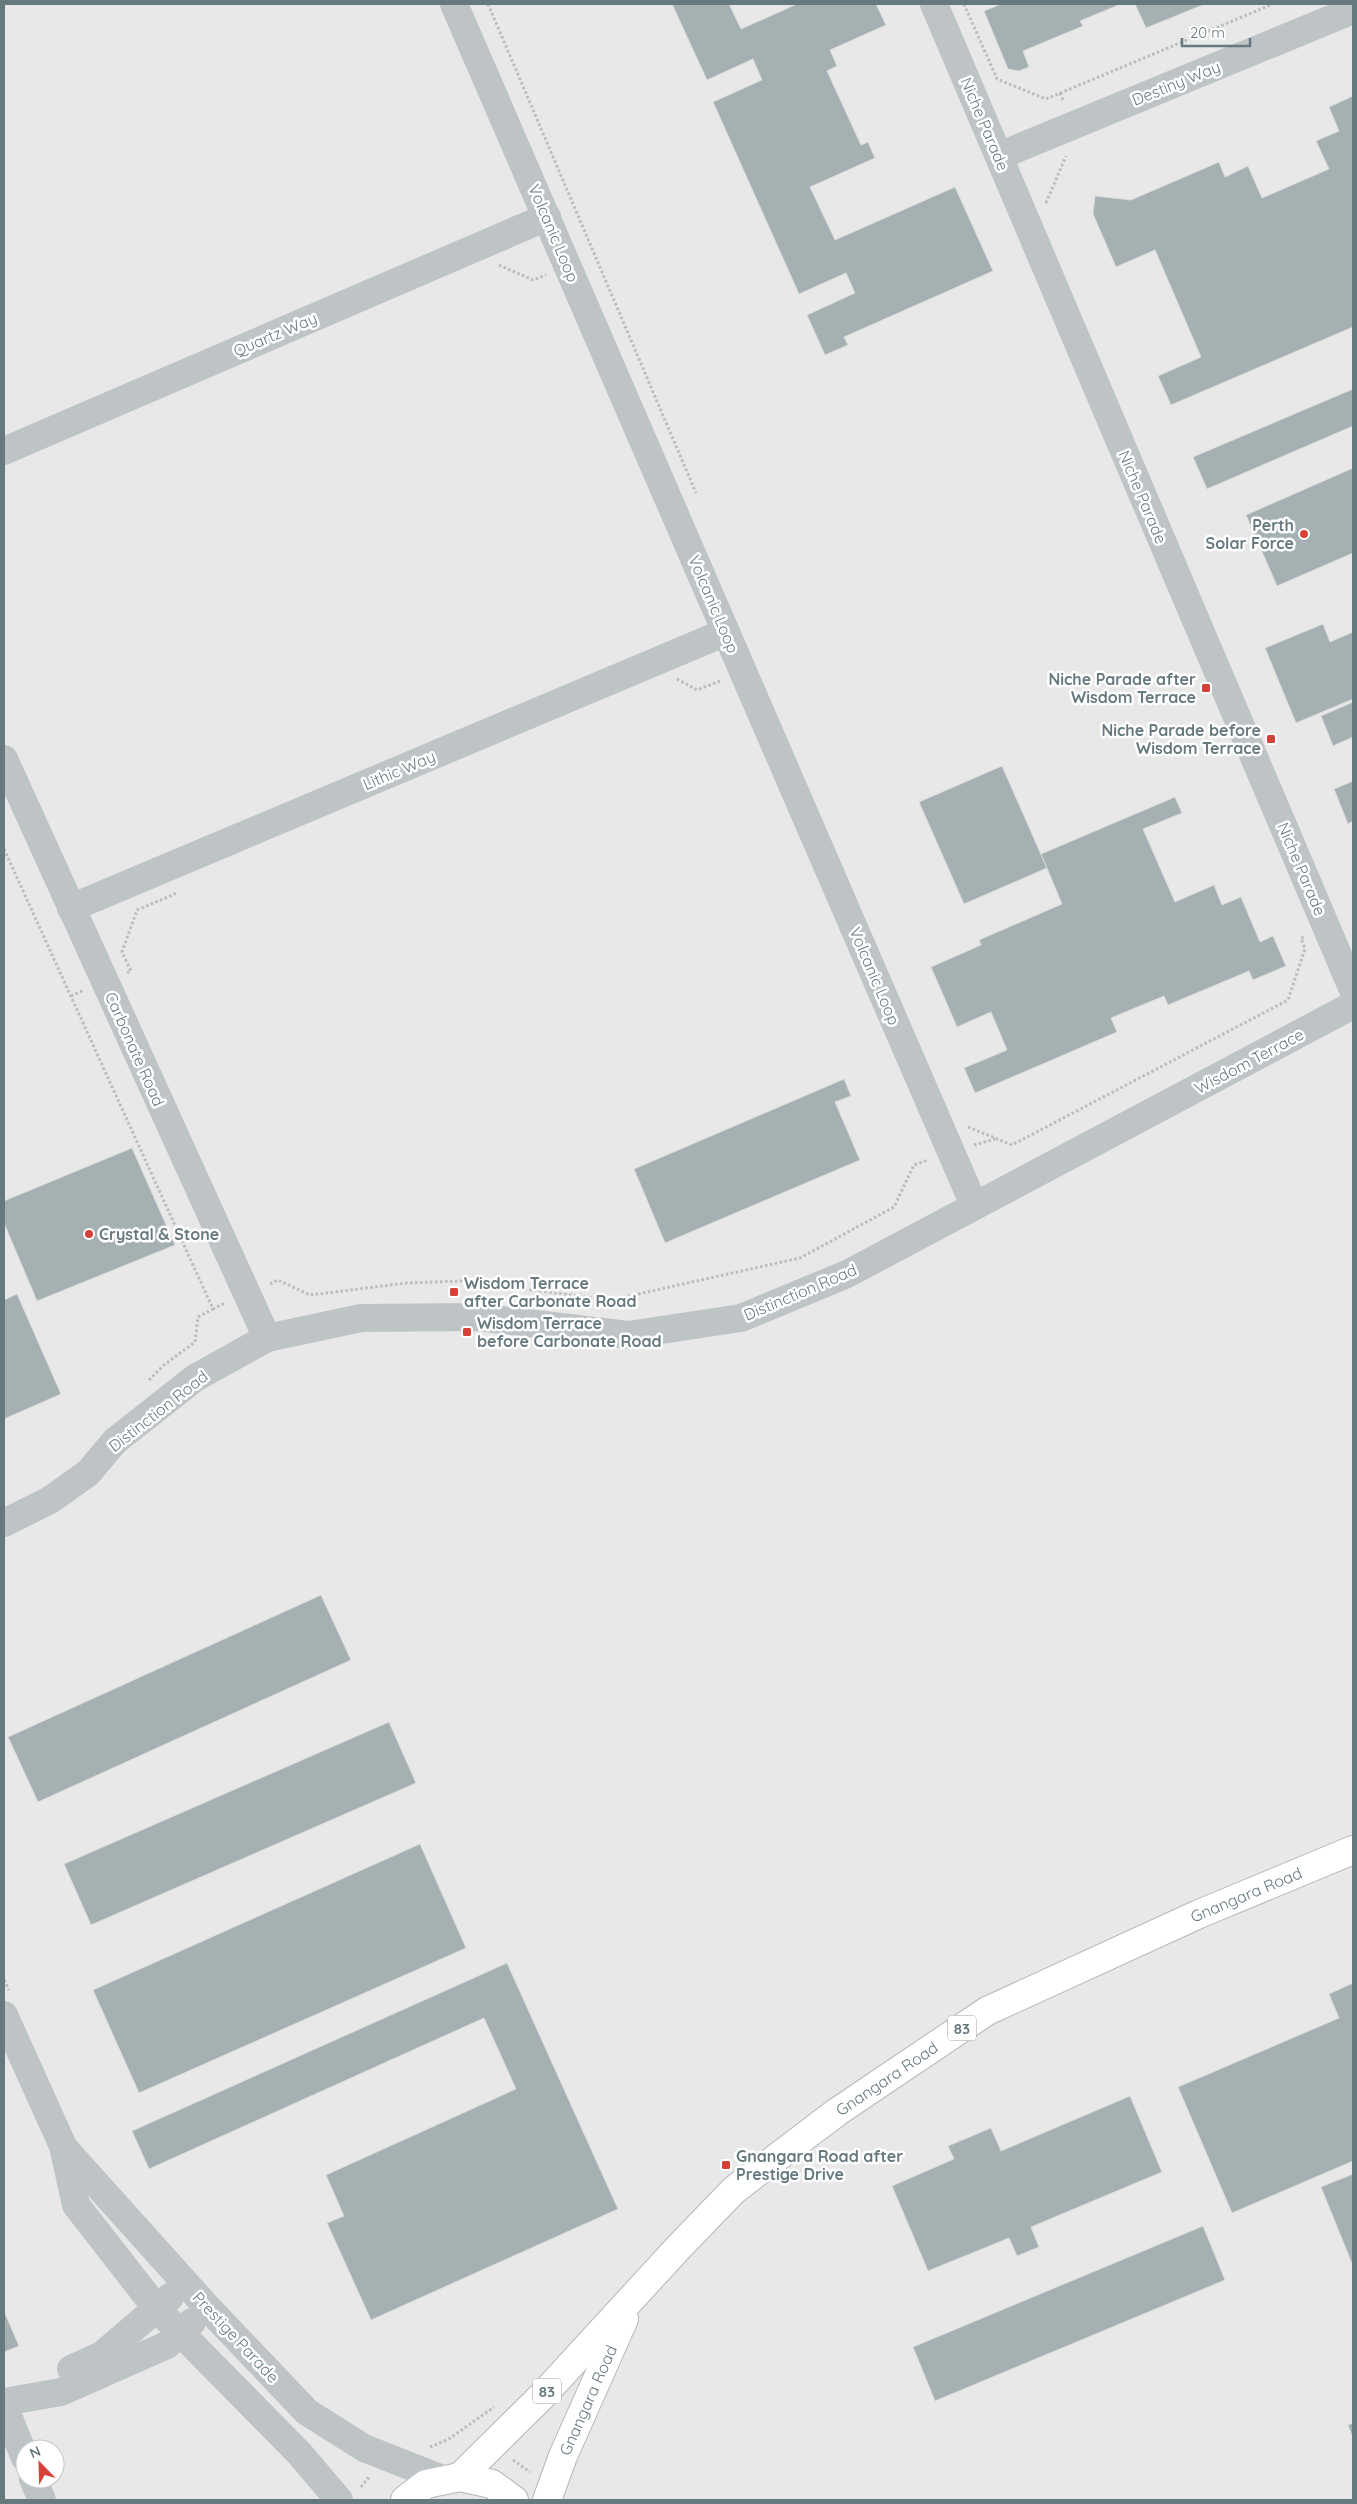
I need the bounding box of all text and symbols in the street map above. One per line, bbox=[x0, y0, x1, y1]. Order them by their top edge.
scale bar bbox=[1182, 15, 1250, 47]
text: 20 m bbox=[1190, 23, 1225, 42]
street label: Destiny Way bbox=[1129, 56, 1223, 110]
street label: Niche Parade bbox=[956, 74, 1014, 174]
street label: Volcanic Loop bbox=[524, 181, 584, 285]
street label: Quartz Way bbox=[230, 307, 320, 361]
street label: Niche Parade bbox=[1114, 447, 1172, 547]
place label: Perth Solar Force bbox=[1206, 515, 1294, 553]
marker: Perth Solar Force bbox=[1298, 528, 1310, 540]
street label: Volcanic Loop bbox=[684, 552, 744, 656]
place label: Niche Parade after Wisdom Terrace bbox=[1049, 669, 1196, 707]
marker: Niche Parade after Wisdom Terrace bbox=[1200, 682, 1212, 694]
place label: Niche Parade before Wisdom Terrace bbox=[1101, 720, 1261, 758]
marker: Niche Parade before Wisdom Terrace bbox=[1265, 733, 1277, 745]
street label: Lithic Way bbox=[360, 746, 438, 794]
street label: Niche Parade bbox=[1273, 819, 1331, 919]
street label: Volcanic Loop bbox=[845, 924, 905, 1028]
street label: Carbonate Road bbox=[101, 989, 169, 1109]
street label: Wisdom Terrace bbox=[1191, 1024, 1307, 1098]
place label: Crystal & Stone bbox=[99, 1224, 219, 1244]
marker: Crystal & Stone bbox=[83, 1228, 95, 1240]
street label: Distinction Road bbox=[741, 1259, 859, 1325]
place label: Wisdom Terrace after Carbonate Road bbox=[464, 1273, 636, 1311]
marker: Wisdom Terrace after Carbonate Road bbox=[448, 1286, 460, 1298]
place label: Wisdom Terrace before Carbonate Road bbox=[477, 1313, 662, 1351]
marker: Wisdom Terrace before Carbonate Road bbox=[461, 1326, 473, 1338]
street label: Distinction Road bbox=[104, 1366, 212, 1456]
street label: Gnangara Road bbox=[1187, 1862, 1305, 1927]
road number: 83 bbox=[948, 2016, 976, 2040]
street label: Gnangara Road bbox=[832, 2037, 942, 2120]
place label: Gnangara Road after Prestige Drive bbox=[736, 2146, 903, 2184]
marker: Gnangara Road after Prestige Drive bbox=[720, 2159, 732, 2171]
street label: Prestige Parade bbox=[189, 2287, 283, 2387]
street label: Gnangara Road bbox=[555, 2342, 621, 2458]
road number: 83 bbox=[533, 2378, 561, 2404]
north arrow bbox=[15, 2439, 65, 2489]
text: N bbox=[27, 2442, 43, 2462]

